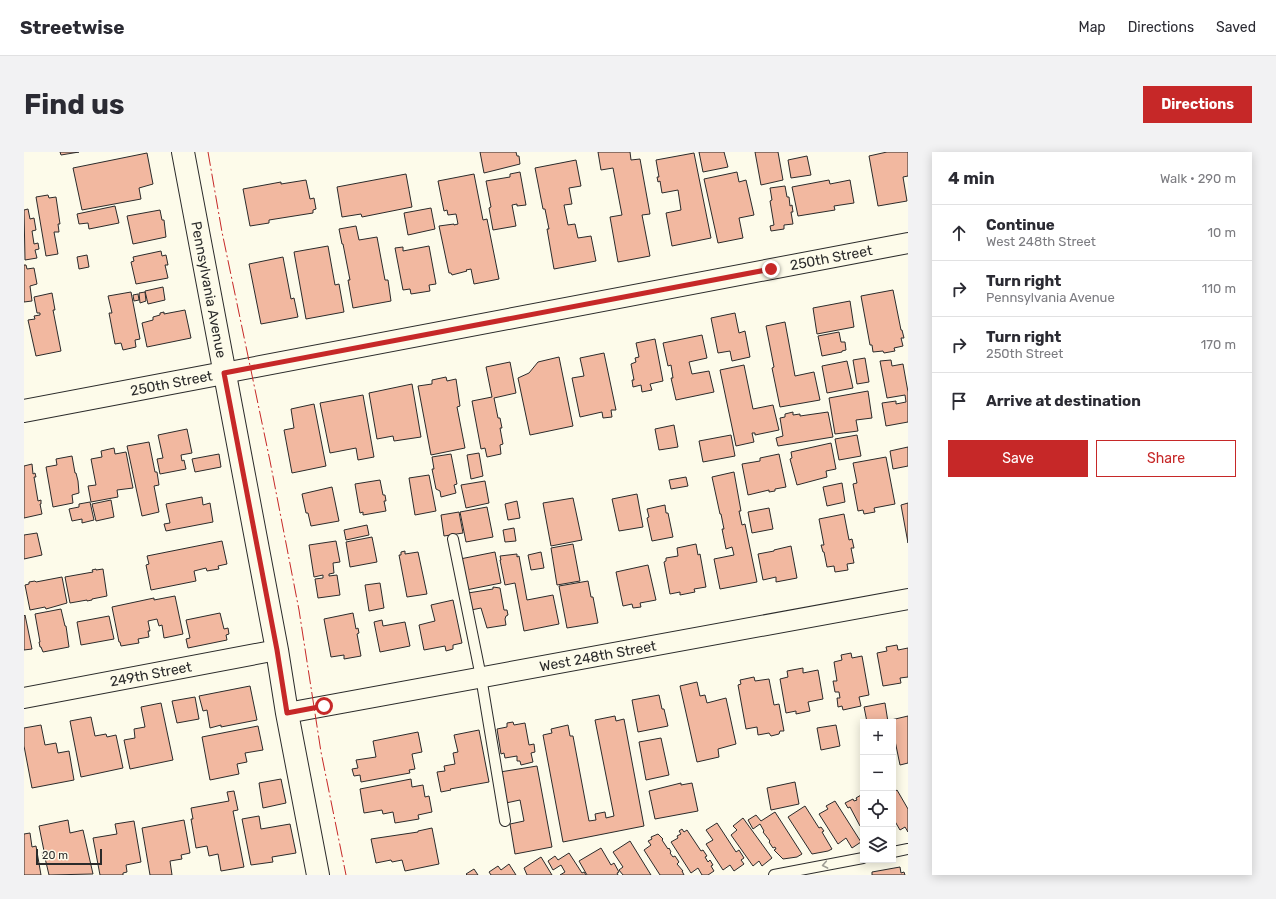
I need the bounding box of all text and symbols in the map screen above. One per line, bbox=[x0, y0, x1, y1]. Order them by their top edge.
text: Streetwise bbox=[20, 16, 125, 39]
text: Map bbox=[1079, 19, 1106, 36]
text: Directions bbox=[1128, 19, 1194, 36]
text: Saved bbox=[1216, 19, 1256, 36]
button: Directions bbox=[1143, 86, 1252, 123]
text: Find us bbox=[24, 88, 124, 121]
text: 4 min bbox=[948, 168, 995, 188]
text: Walk · 290 m bbox=[1160, 171, 1236, 186]
text: Continue bbox=[986, 216, 1055, 234]
street label: Pennsylvania Avenue bbox=[188, 220, 230, 359]
icon: ahead bbox=[948, 222, 970, 244]
text: 10 m bbox=[1207, 225, 1236, 240]
text: West 248th Street bbox=[986, 234, 1096, 249]
street label: 250th Street bbox=[789, 241, 874, 274]
route end bbox=[762, 260, 780, 278]
text: Turn right bbox=[986, 272, 1061, 290]
icon: right bbox=[948, 278, 970, 300]
text: 110 m bbox=[1202, 281, 1236, 296]
text: Pennsylvania Avenue bbox=[986, 290, 1115, 305]
text: Turn right bbox=[986, 328, 1061, 346]
icon: right bbox=[948, 334, 970, 356]
text: 170 m bbox=[1201, 337, 1236, 352]
text: 250th Street bbox=[986, 346, 1063, 361]
street label: 250th Street bbox=[129, 367, 214, 399]
icon: arrive bbox=[948, 390, 970, 412]
text: Arrive at destination bbox=[986, 392, 1141, 410]
button: Save bbox=[948, 440, 1088, 477]
button: Share bbox=[1096, 440, 1236, 477]
street label: West 248th Street bbox=[538, 637, 658, 675]
street label: 249th Street bbox=[108, 658, 194, 690]
route start bbox=[315, 697, 333, 715]
map controls bbox=[860, 719, 896, 863]
button: + bbox=[860, 719, 896, 755]
button: − bbox=[860, 755, 896, 791]
button: locate bbox=[860, 791, 896, 827]
button: layers bbox=[860, 827, 896, 863]
scale bar bbox=[36, 847, 102, 866]
text: 20 m bbox=[42, 849, 68, 862]
one-way arrow bbox=[822, 860, 828, 869]

